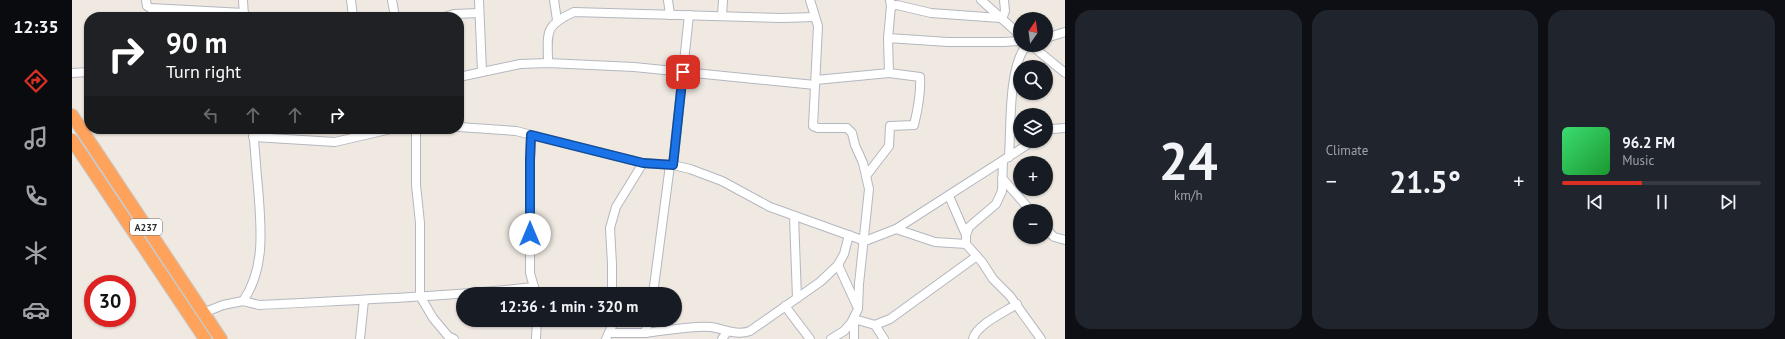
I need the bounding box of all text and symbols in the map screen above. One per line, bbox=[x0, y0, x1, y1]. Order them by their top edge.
north arrow bbox=[1013, 12, 1053, 52]
map controls bbox=[1013, 12, 1053, 244]
text: 12:35 bbox=[13, 15, 59, 38]
text: 90 m bbox=[166, 24, 227, 61]
icon: right bbox=[100, 28, 152, 80]
pin bbox=[666, 55, 700, 89]
text: Turn right bbox=[166, 60, 241, 83]
button: search bbox=[1013, 60, 1053, 100]
icon: arrive bbox=[672, 61, 694, 83]
icon: directions bbox=[22, 67, 50, 95]
icon: left bbox=[200, 104, 222, 126]
icon: ahead bbox=[242, 104, 264, 126]
icon: ahead bbox=[284, 104, 306, 126]
icon: right bbox=[326, 104, 348, 126]
button: layers bbox=[1013, 108, 1053, 148]
icon: music bbox=[22, 124, 50, 152]
text: 24 bbox=[1159, 127, 1218, 194]
text: 96.2 FM bbox=[1622, 133, 1675, 152]
text: Climate bbox=[1326, 142, 1368, 159]
text: Music bbox=[1622, 152, 1654, 169]
button: + bbox=[1013, 156, 1053, 196]
text: 21.5° bbox=[1389, 162, 1461, 201]
text: − bbox=[1326, 167, 1337, 195]
text: + bbox=[1513, 167, 1524, 195]
icon: phone bbox=[22, 182, 50, 210]
text: km/h bbox=[1174, 187, 1203, 204]
icon: previous bbox=[1584, 191, 1606, 213]
icon: pause bbox=[1651, 191, 1673, 213]
icon: next bbox=[1717, 191, 1739, 213]
button: − bbox=[1013, 204, 1053, 244]
position arrow bbox=[509, 213, 551, 255]
road number: A237 bbox=[130, 219, 162, 235]
icon: climate bbox=[22, 239, 50, 267]
speed limit sign: 30 bbox=[84, 275, 136, 327]
icon: car bbox=[22, 296, 50, 324]
text: 12:36 · 1 min · 320 m bbox=[500, 297, 638, 316]

